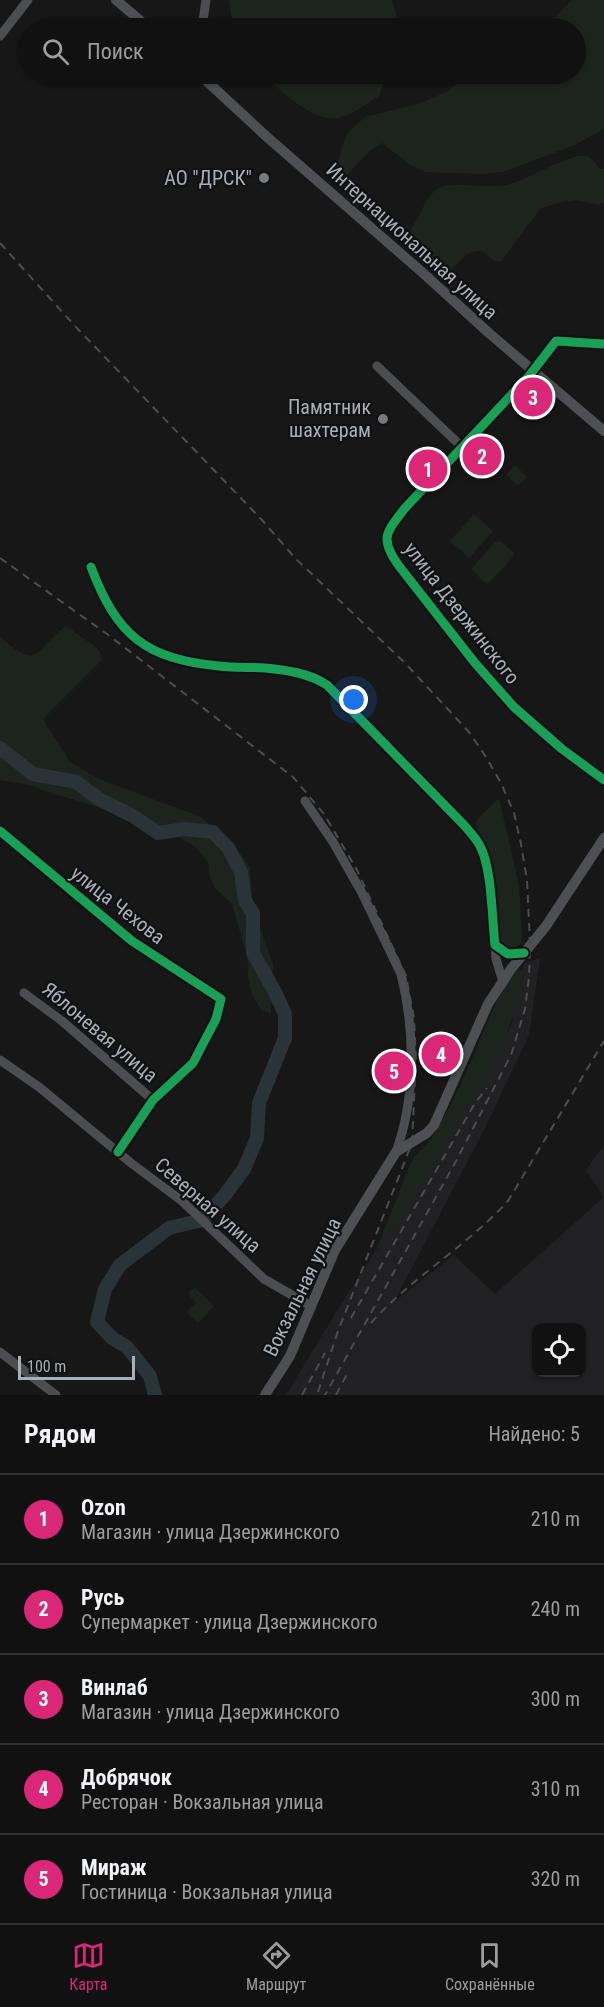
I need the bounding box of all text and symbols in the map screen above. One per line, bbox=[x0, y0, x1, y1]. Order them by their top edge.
search box bbox=[18, 18, 586, 84]
icon: search bbox=[39, 35, 72, 68]
text: Поиск bbox=[87, 39, 144, 64]
street label: Интернациональная улица bbox=[322, 158, 502, 324]
place label: АО "ДРСК" bbox=[164, 166, 252, 190]
marker: АО "ДРСК" bbox=[257, 171, 271, 185]
pin: 3 bbox=[514, 374, 552, 420]
place label: Памятник шахтерам bbox=[288, 395, 371, 442]
marker: Памятник шахтерам bbox=[376, 412, 390, 426]
pin: 2 bbox=[462, 434, 502, 478]
pin: 1 bbox=[408, 446, 448, 492]
street label: улица Дзержинского bbox=[399, 537, 525, 689]
your location bbox=[339, 685, 368, 714]
street label: улица Чехова bbox=[66, 861, 170, 949]
street label: Яблоневая улица bbox=[38, 977, 162, 1087]
pin: 4 bbox=[422, 1032, 460, 1076]
pin: 5 bbox=[374, 1048, 414, 1094]
street label: Северная улица bbox=[150, 1153, 266, 1257]
street label: Вокзальная улица bbox=[258, 1214, 346, 1360]
map controls bbox=[532, 1323, 586, 1377]
button: locate bbox=[532, 1323, 586, 1377]
scale bar bbox=[18, 1353, 135, 1380]
text: 100 m bbox=[27, 1357, 66, 1376]
text: Рядом bbox=[24, 1419, 96, 1449]
text: Найдено: 5 bbox=[488, 1422, 580, 1446]
text: Ozon bbox=[81, 1495, 126, 1520]
text: 1 bbox=[38, 1507, 49, 1531]
text: 210 m bbox=[531, 1507, 580, 1531]
text: Магазин · улица Дзержинского bbox=[81, 1520, 340, 1544]
text: Русь bbox=[81, 1585, 124, 1610]
text: 2 bbox=[38, 1597, 49, 1621]
text: 240 m bbox=[531, 1597, 580, 1621]
text: Супермаркет · улица Дзержинского bbox=[81, 1610, 378, 1634]
text: Винлаб bbox=[81, 1675, 148, 1700]
text: 3 bbox=[38, 1687, 49, 1711]
text: 300 m bbox=[531, 1687, 580, 1711]
text: Магазин · улица Дзержинского bbox=[81, 1700, 340, 1724]
text: Добрячок bbox=[81, 1765, 172, 1790]
text: 4 bbox=[38, 1777, 49, 1801]
text: 310 m bbox=[531, 1777, 580, 1801]
text: Ресторан · Вокзальная улица bbox=[81, 1790, 324, 1814]
text: Мираж bbox=[81, 1855, 146, 1880]
text: 5 bbox=[38, 1867, 49, 1891]
text: 320 m bbox=[531, 1867, 580, 1891]
text: Гостиница · Вокзальная улица bbox=[81, 1880, 333, 1904]
tab: Карта bbox=[69, 1939, 108, 1994]
tab: Маршрут bbox=[246, 1939, 306, 1994]
tab: Сохранённые bbox=[445, 1939, 535, 1994]

